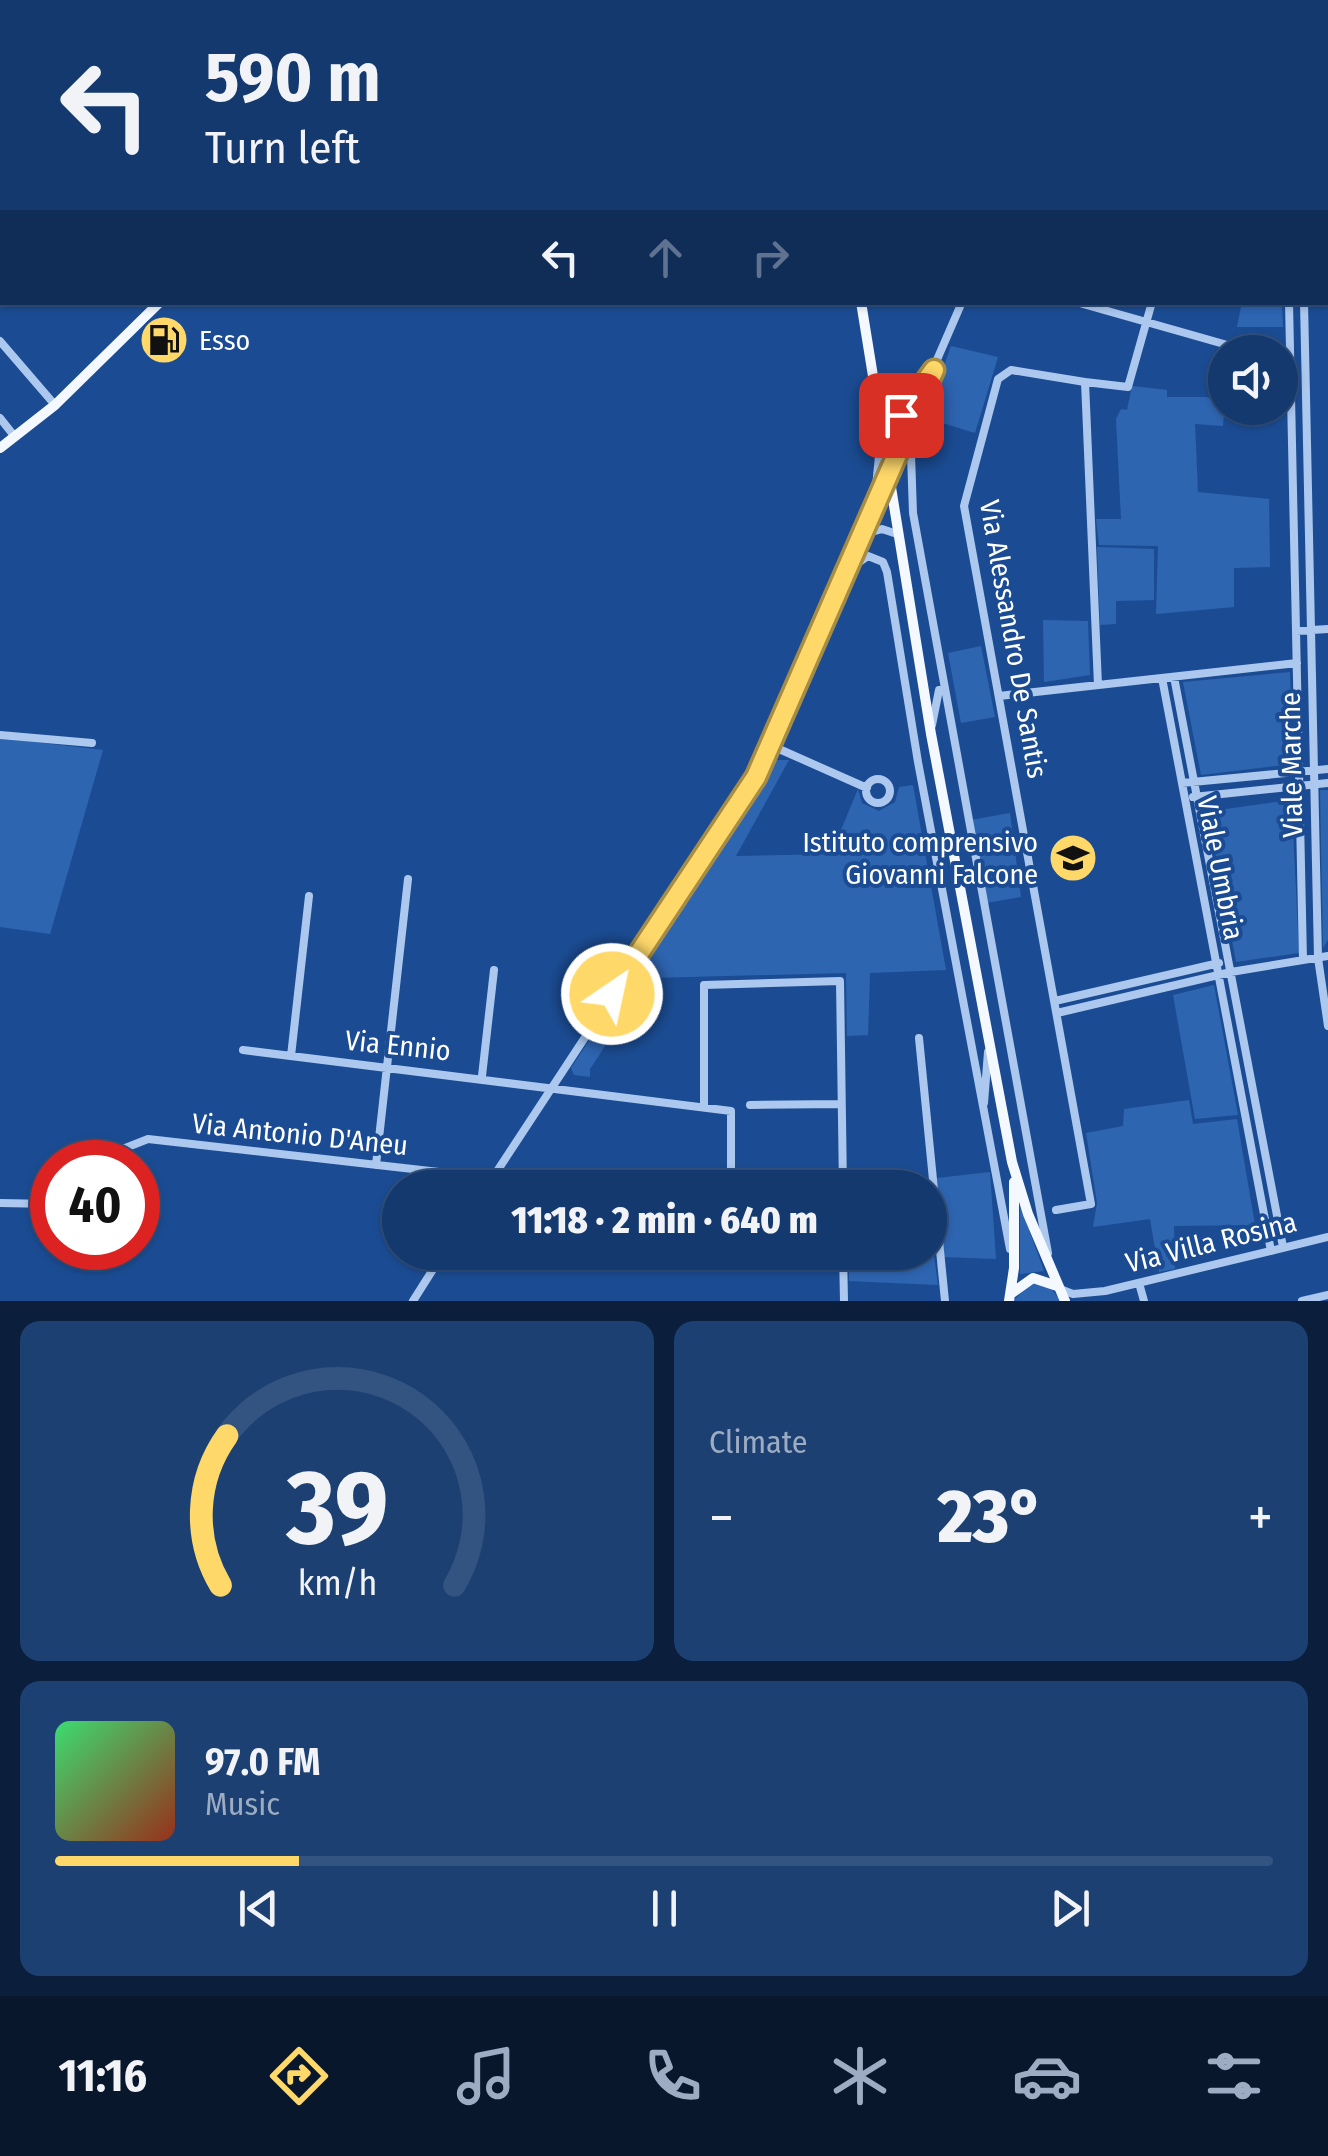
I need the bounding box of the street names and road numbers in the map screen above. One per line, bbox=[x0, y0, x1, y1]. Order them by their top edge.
street label: Via Alessandro De Santis bbox=[973, 497, 1054, 781]
street label: Viale Marche bbox=[1274, 692, 1309, 838]
street label: Viale Umbria bbox=[1190, 793, 1251, 943]
street label: Via Ennio bbox=[344, 1024, 452, 1067]
street label: Via Antonio D'Aneu bbox=[190, 1107, 409, 1162]
street label: Via Villa Rosina bbox=[1122, 1205, 1300, 1280]

